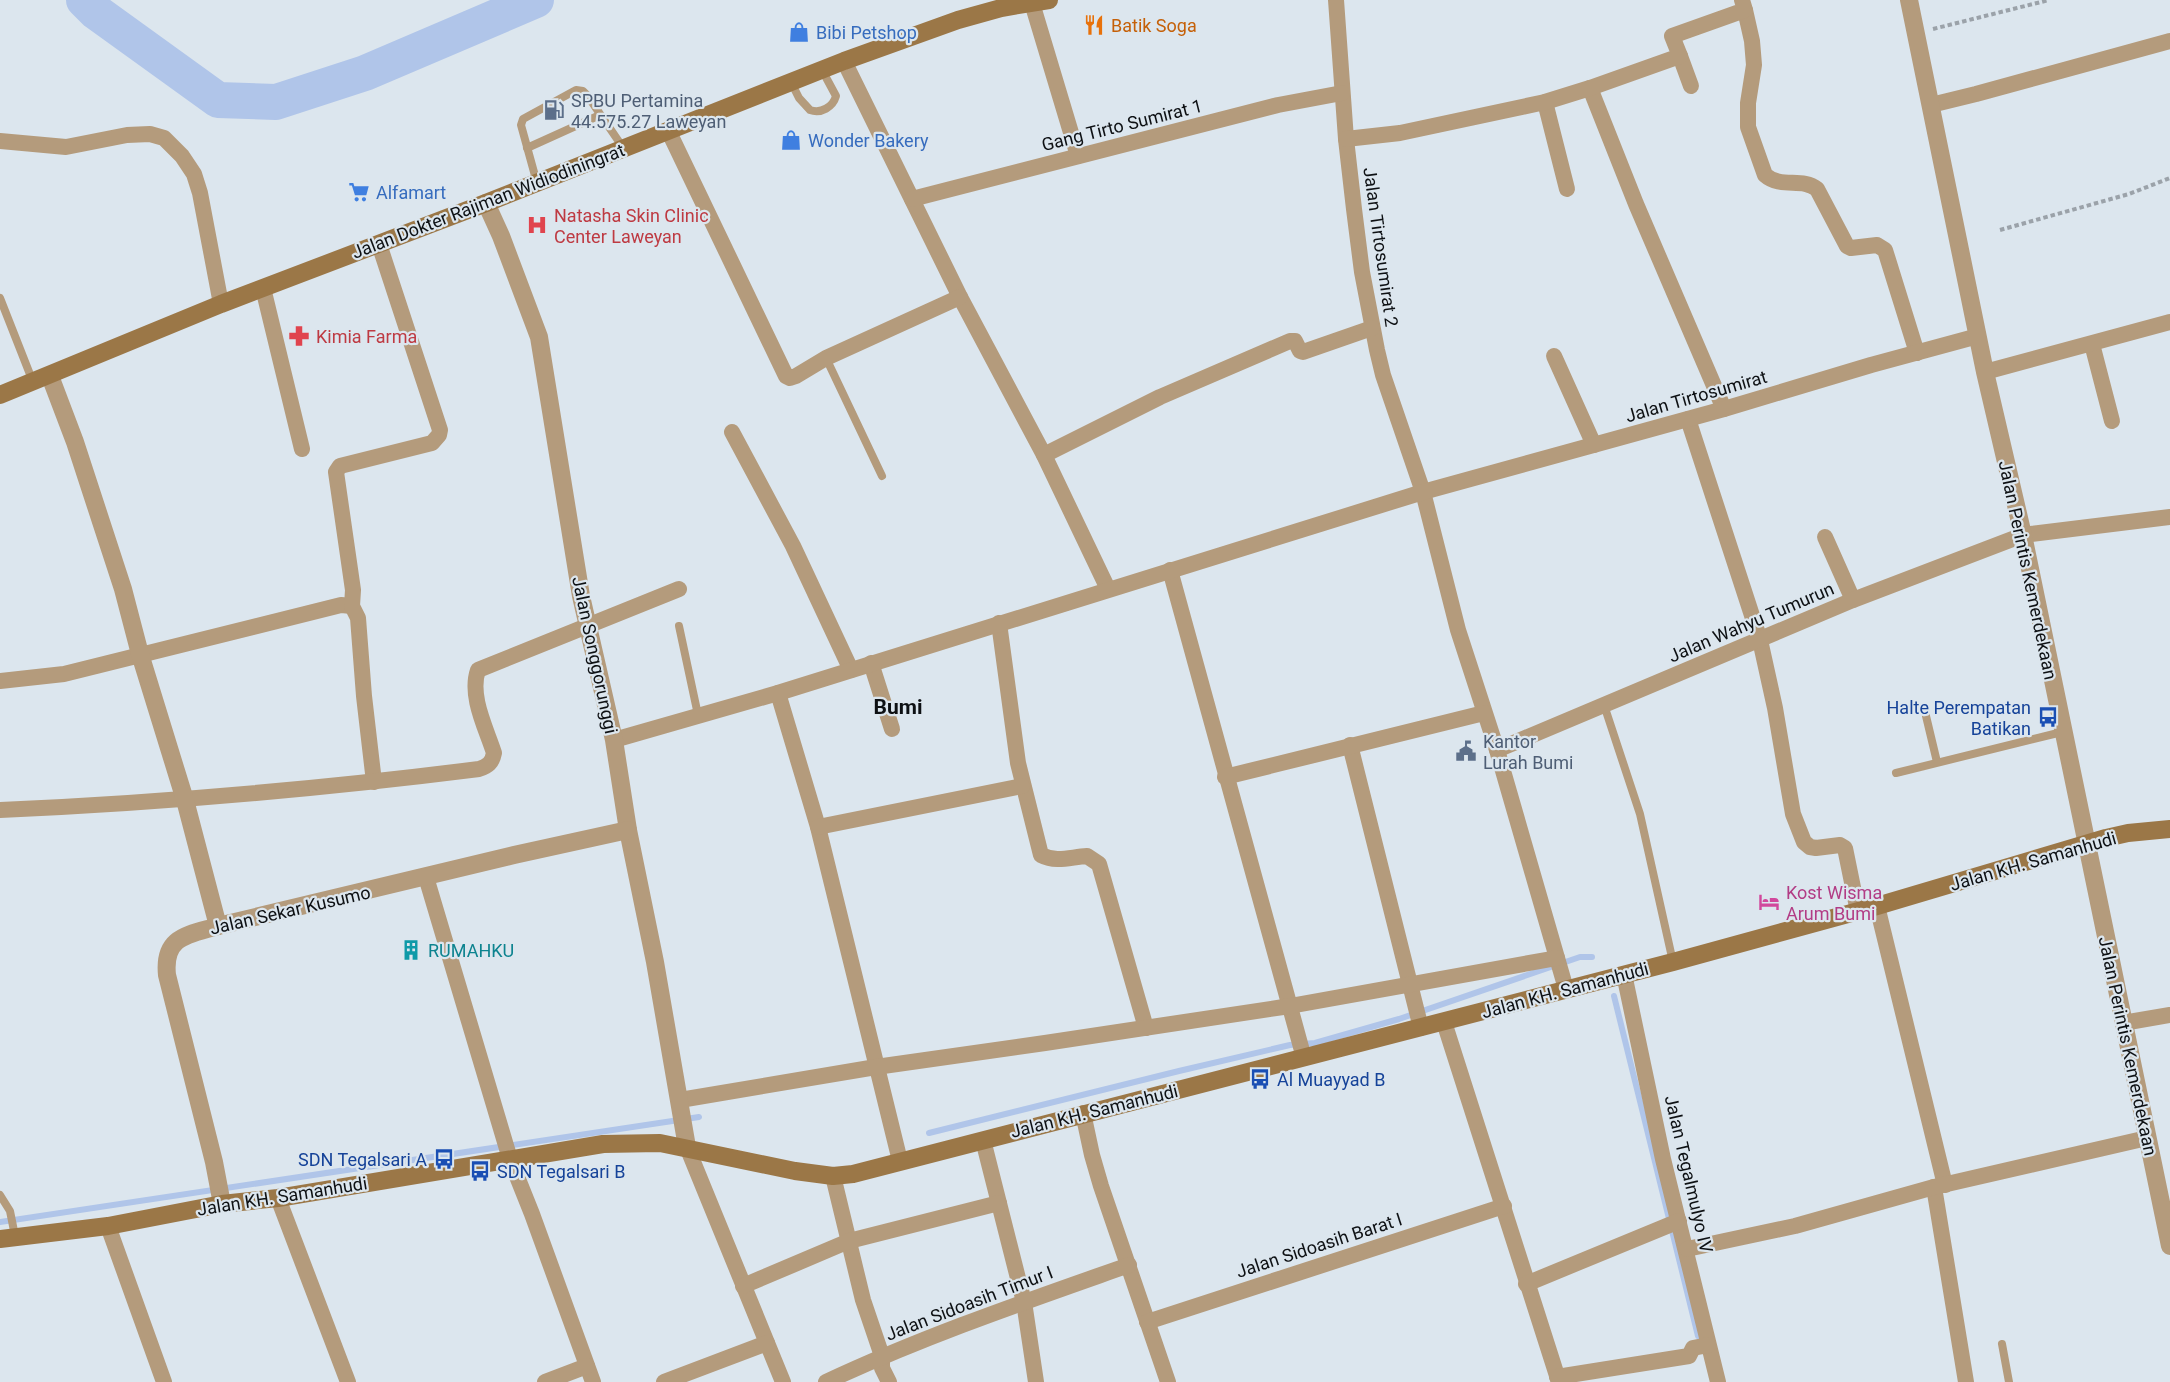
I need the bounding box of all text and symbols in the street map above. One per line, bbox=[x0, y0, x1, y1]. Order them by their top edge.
restaurant icon: Batik Soga bbox=[1082, 13, 1106, 37]
place label: Batik Soga bbox=[1111, 15, 1197, 36]
shop icon: Bibi Petshop bbox=[787, 20, 811, 44]
place label: Bibi Petshop bbox=[816, 22, 917, 43]
place label: SPBU Pertamina 44.575.27 Laweyan bbox=[571, 90, 726, 132]
street label: Gang Tirto Sumirat 1 bbox=[1039, 95, 1205, 155]
fuel station icon: SPBU Pertamina 44.575.27 Laweyan bbox=[542, 98, 566, 122]
shop icon: Wonder Bakery bbox=[779, 128, 803, 152]
place label: Wonder Bakery bbox=[808, 130, 929, 151]
street label: Jalan Dokter Rajiman Widiodiningrat bbox=[349, 139, 627, 263]
street label: Jalan Tirtosumirat 2 bbox=[1359, 166, 1403, 328]
supermarket icon: Alfamart bbox=[347, 180, 371, 204]
place label: Alfamart bbox=[376, 182, 446, 203]
place label: Natasha Skin Clinic Center Laweyan bbox=[554, 205, 709, 247]
hospital icon: Natasha Skin Clinic Center Laweyan bbox=[525, 213, 549, 237]
pharmacy icon: Kimia Farma bbox=[287, 324, 311, 348]
place label: Kimia Farma bbox=[316, 326, 417, 347]
street label: Jalan Tirtosumirat bbox=[1623, 366, 1769, 426]
street label: Jalan Perintis Kemerdekaan bbox=[1994, 458, 2062, 682]
street label: Jalan Songgorunggi bbox=[568, 574, 622, 736]
street label: Jalan Wahyu Tumurun bbox=[1665, 578, 1837, 666]
district label: Bumi bbox=[874, 695, 922, 719]
place label: Halte Perempatan Batikan bbox=[1887, 697, 2031, 739]
bus stop icon: Halte Perempatan Batikan bbox=[2036, 705, 2060, 729]
place label: Kantor Lurah Bumi bbox=[1483, 731, 1573, 773]
public building icon: Kantor Lurah Bumi bbox=[1454, 739, 1478, 763]
street label: Jalan KH. Samanhudi bbox=[1947, 827, 2119, 895]
street label: Jalan Sekar Kusumo bbox=[208, 881, 372, 939]
place label: Kost Wisma Arum Bumi bbox=[1786, 882, 1882, 924]
hotel icon: Kost Wisma Arum Bumi bbox=[1757, 890, 1781, 914]
street label: Jalan Perintis Kemerdekaan bbox=[2094, 934, 2162, 1158]
building icon: RUMAHKU bbox=[399, 938, 423, 962]
place label: RUMAHKU bbox=[428, 940, 514, 961]
street label: Jalan KH. Samanhudi bbox=[1479, 958, 1651, 1022]
bus stop icon: Al Muayyad B bbox=[1248, 1067, 1272, 1091]
place label: Al Muayyad B bbox=[1277, 1069, 1385, 1090]
street label: Jalan KH. Samanhudi bbox=[1008, 1080, 1180, 1142]
street label: Jalan Tegalmulyo IV bbox=[1661, 1093, 1717, 1255]
bus stop icon: SDN Tegalsari A bbox=[432, 1147, 456, 1171]
place label: SDN Tegalsari A bbox=[298, 1149, 427, 1170]
bus stop icon: SDN Tegalsari B bbox=[468, 1159, 492, 1183]
place label: SDN Tegalsari B bbox=[497, 1161, 625, 1182]
street label: Jalan KH. Samanhudi bbox=[195, 1172, 369, 1220]
street label: Jalan Sidoasih Barat I bbox=[1233, 1208, 1405, 1282]
street label: Jalan Sidoasih Timur I bbox=[882, 1261, 1056, 1345]

